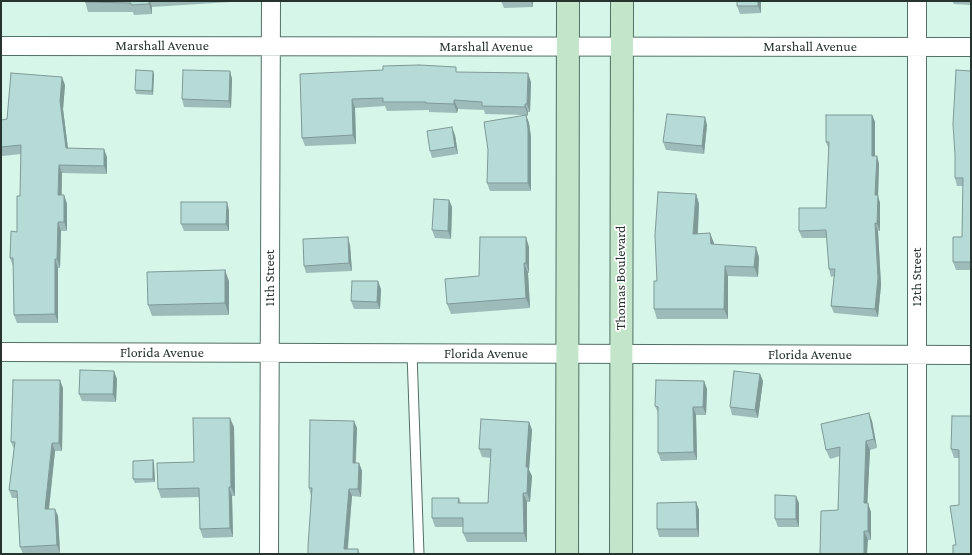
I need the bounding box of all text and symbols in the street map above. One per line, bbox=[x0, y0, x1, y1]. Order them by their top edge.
street label: Marshall Avenue bbox=[115, 38, 209, 54]
street label: Marshall Avenue bbox=[439, 39, 533, 55]
street label: Marshall Avenue bbox=[763, 39, 857, 55]
street label: Thomas Boulevard bbox=[613, 226, 629, 330]
street label: 12th Street bbox=[909, 248, 925, 306]
street label: 11th Street bbox=[262, 250, 278, 306]
street label: Florida Avenue bbox=[120, 345, 204, 361]
street label: Florida Avenue bbox=[444, 346, 528, 362]
street label: Florida Avenue bbox=[768, 347, 852, 363]

